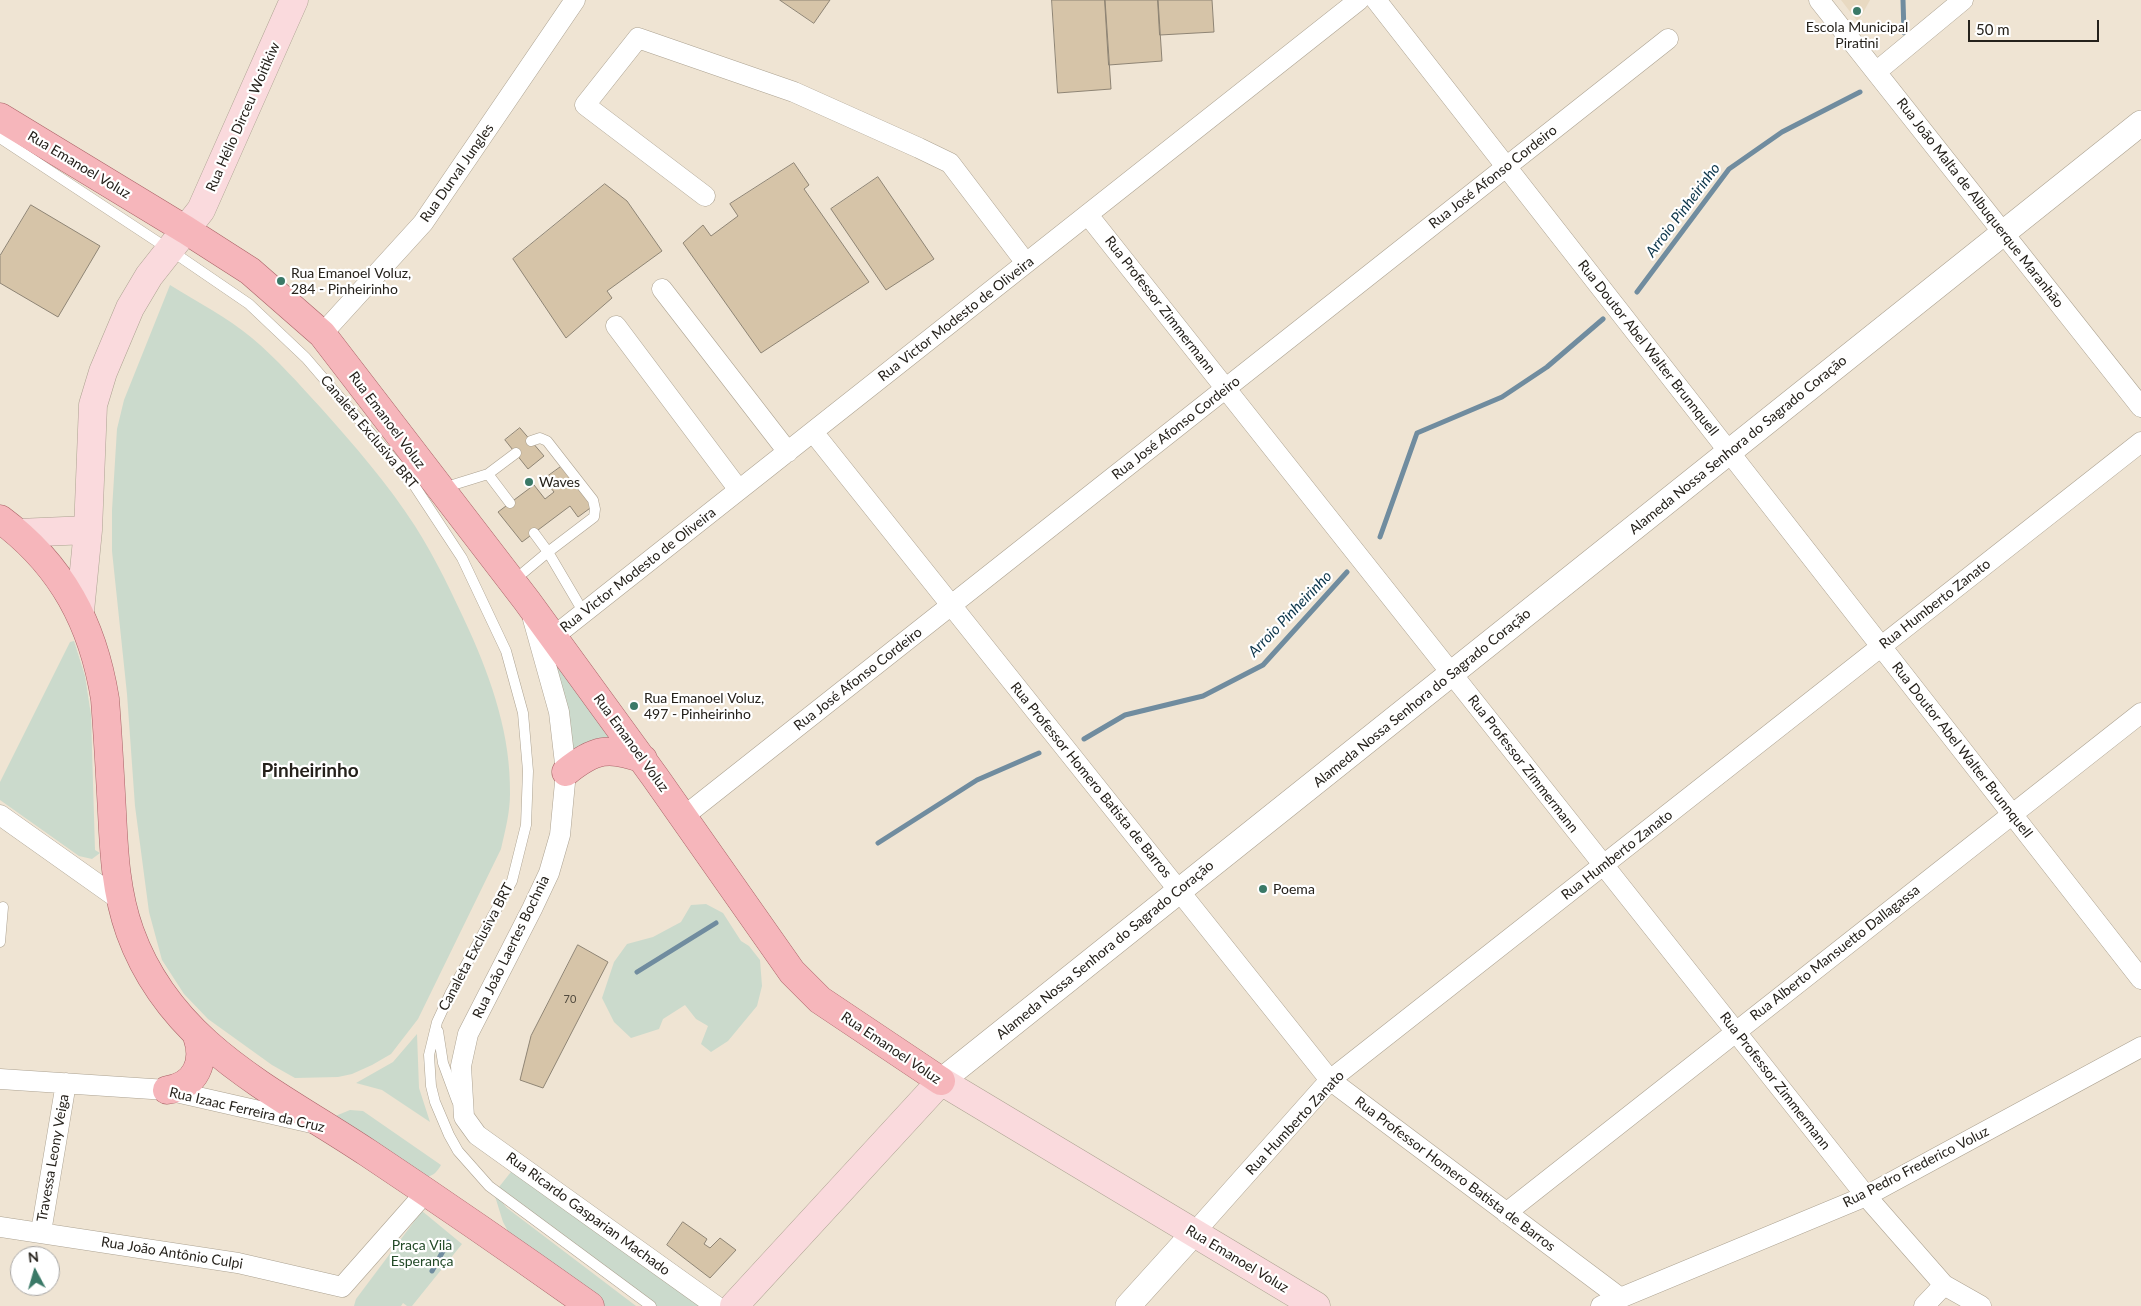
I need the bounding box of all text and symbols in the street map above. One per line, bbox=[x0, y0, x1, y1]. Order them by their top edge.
marker: Escola Municipal Piratini bbox=[1851, 5, 1863, 17]
scale bar bbox=[1971, 10, 2102, 42]
place label: Escola Municipal Piratini bbox=[1806, 19, 1908, 52]
text: 50 m bbox=[1976, 20, 2010, 38]
street label: Rua Hélio Dirceu Woitikiw bbox=[202, 40, 284, 194]
street label: Rua João Malta de Albuquerque Maranhão bbox=[1893, 95, 2067, 311]
street label: Rua Durval Jungles bbox=[417, 120, 497, 226]
street label: Rua José Afonso Cordeiro bbox=[1426, 122, 1560, 232]
street label: Rua Emanoel Voluz bbox=[25, 128, 133, 202]
water label: Arroio Pinheirinho bbox=[1642, 160, 1724, 260]
street label: Rua Professor Zimmermann bbox=[1101, 233, 1219, 377]
street label: Rua Victor Modesto de Oliveira bbox=[875, 253, 1037, 385]
street label: Rua Doutor Abel Walter Brunnquell bbox=[1574, 257, 1722, 439]
place label: Rua Emanoel Voluz, 284 - Pinheirinho bbox=[291, 265, 411, 298]
marker: Rua Emanoel Voluz, 284 - Pinheirinho bbox=[275, 275, 287, 287]
street label: Alameda Nossa Senhora do Sagrado Coração bbox=[1626, 352, 1850, 538]
street label: Rua Emanoel Voluz bbox=[345, 368, 429, 472]
street label: Canaleta Exclusiva BRT bbox=[317, 372, 421, 492]
street label: Rua José Afonso Cordeiro bbox=[1109, 373, 1243, 483]
place label: Waves bbox=[539, 474, 580, 490]
marker: Waves bbox=[523, 476, 535, 488]
street label: Rua Victor Modesto de Oliveira bbox=[557, 504, 719, 636]
street label: Rua Humberto Zanato bbox=[1876, 555, 1994, 653]
water label: Arroio Pinheirinho bbox=[1244, 567, 1336, 661]
street label: Alameda Nossa Senhora do Sagrado Coração bbox=[1310, 605, 1534, 791]
street label: Rua José Afonso Cordeiro bbox=[791, 624, 925, 734]
street label: Rua Doutor Abel Walter Brunnquell bbox=[1888, 659, 2036, 841]
street label: Rua Professor Homero Batista de Barros bbox=[1007, 679, 1175, 881]
place label: Rua Emanoel Voluz, 497 - Pinheirinho bbox=[644, 690, 764, 722]
street label: Rua Emanoel Voluz bbox=[590, 691, 672, 795]
street label: Rua Professor Zimmermann bbox=[1464, 692, 1582, 836]
marker: Rua Emanoel Voluz, 497 - Pinheirinho bbox=[628, 700, 640, 712]
district label: Pinheirinho bbox=[261, 760, 359, 782]
street label: Rua Humberto Zanato bbox=[1558, 806, 1676, 904]
street label: Alameda Nossa Senhora do Sagrado Coração bbox=[993, 857, 1217, 1043]
street label: Rua João Laertes Bochnia bbox=[469, 873, 553, 1021]
street label: Canaleta Exclusiva BRT bbox=[435, 880, 517, 1014]
place label: Poema bbox=[1273, 881, 1315, 897]
street label: Rua Alberto Mansuetto Dallagassa bbox=[1747, 882, 1923, 1024]
marker: Poema bbox=[1257, 883, 1269, 895]
house number: 70 bbox=[564, 992, 576, 1006]
street label: Rua Emanoel Voluz bbox=[838, 1008, 944, 1088]
street label: Rua Professor Zimmermann bbox=[1716, 1009, 1834, 1153]
street label: Rua Humberto Zanato bbox=[1242, 1067, 1348, 1179]
street label: Rua Izaac Ferreira da Cruz bbox=[168, 1084, 326, 1136]
street label: Travessa Leony Veiga bbox=[33, 1093, 73, 1223]
street label: Rua Professor Homero Batista de Barros bbox=[1351, 1093, 1559, 1255]
street label: Rua Pedro Frederico Voluz bbox=[1840, 1123, 1992, 1211]
street label: Rua Ricardo Gasparian Machado bbox=[503, 1149, 673, 1279]
street label: Rua Emanoel Voluz bbox=[1183, 1222, 1291, 1296]
street label: Rua João Antônio Culpi bbox=[100, 1233, 244, 1273]
park label: Praça Vila Esperança bbox=[391, 1237, 453, 1270]
north arrow bbox=[10, 1246, 60, 1296]
text: N bbox=[27, 1248, 40, 1266]

